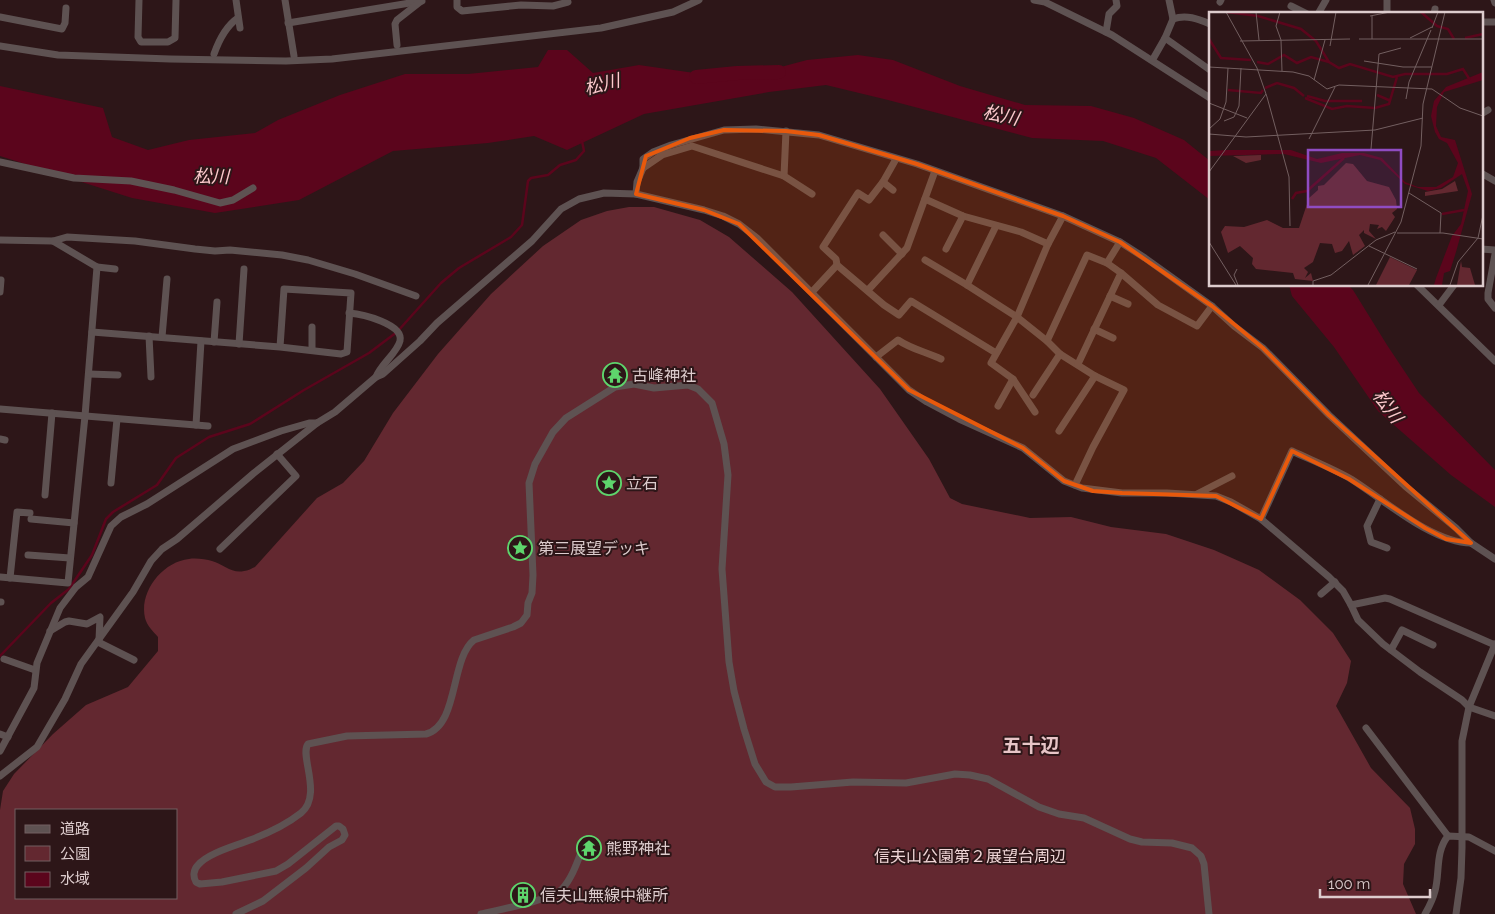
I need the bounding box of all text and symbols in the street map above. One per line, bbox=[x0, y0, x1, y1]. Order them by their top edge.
inset map bbox=[1209, 12, 1482, 286]
water label: 松川 bbox=[582, 69, 624, 99]
water label: 松川 bbox=[981, 101, 1023, 129]
water label: 松川 bbox=[193, 165, 231, 187]
temple icon: 古峰神社 bbox=[602, 362, 628, 388]
place label: 古峰神社 bbox=[632, 366, 696, 385]
water label: 松川 bbox=[1369, 385, 1408, 428]
place icon: 立石 bbox=[596, 470, 622, 496]
place label: 立石 bbox=[626, 474, 658, 493]
place icon: 第三展望デッキ bbox=[507, 535, 533, 561]
place label: 第三展望デッキ bbox=[538, 539, 650, 558]
district label: 五十辺 bbox=[1002, 734, 1060, 756]
legend bbox=[15, 809, 178, 899]
text: 道路 bbox=[60, 820, 90, 838]
temple icon: 熊野神社 bbox=[576, 835, 602, 861]
place label: 熊野神社 bbox=[606, 839, 670, 858]
text: 公園 bbox=[60, 845, 90, 863]
park label: 信夫山公園第２展望台周辺 bbox=[874, 847, 1066, 866]
scale bar bbox=[1320, 866, 1430, 898]
text: 水域 bbox=[60, 870, 90, 888]
text: 100 m bbox=[1328, 875, 1370, 893]
building icon: 信夫山無線中継所 bbox=[510, 882, 536, 908]
place label: 信夫山無線中継所 bbox=[540, 886, 668, 905]

